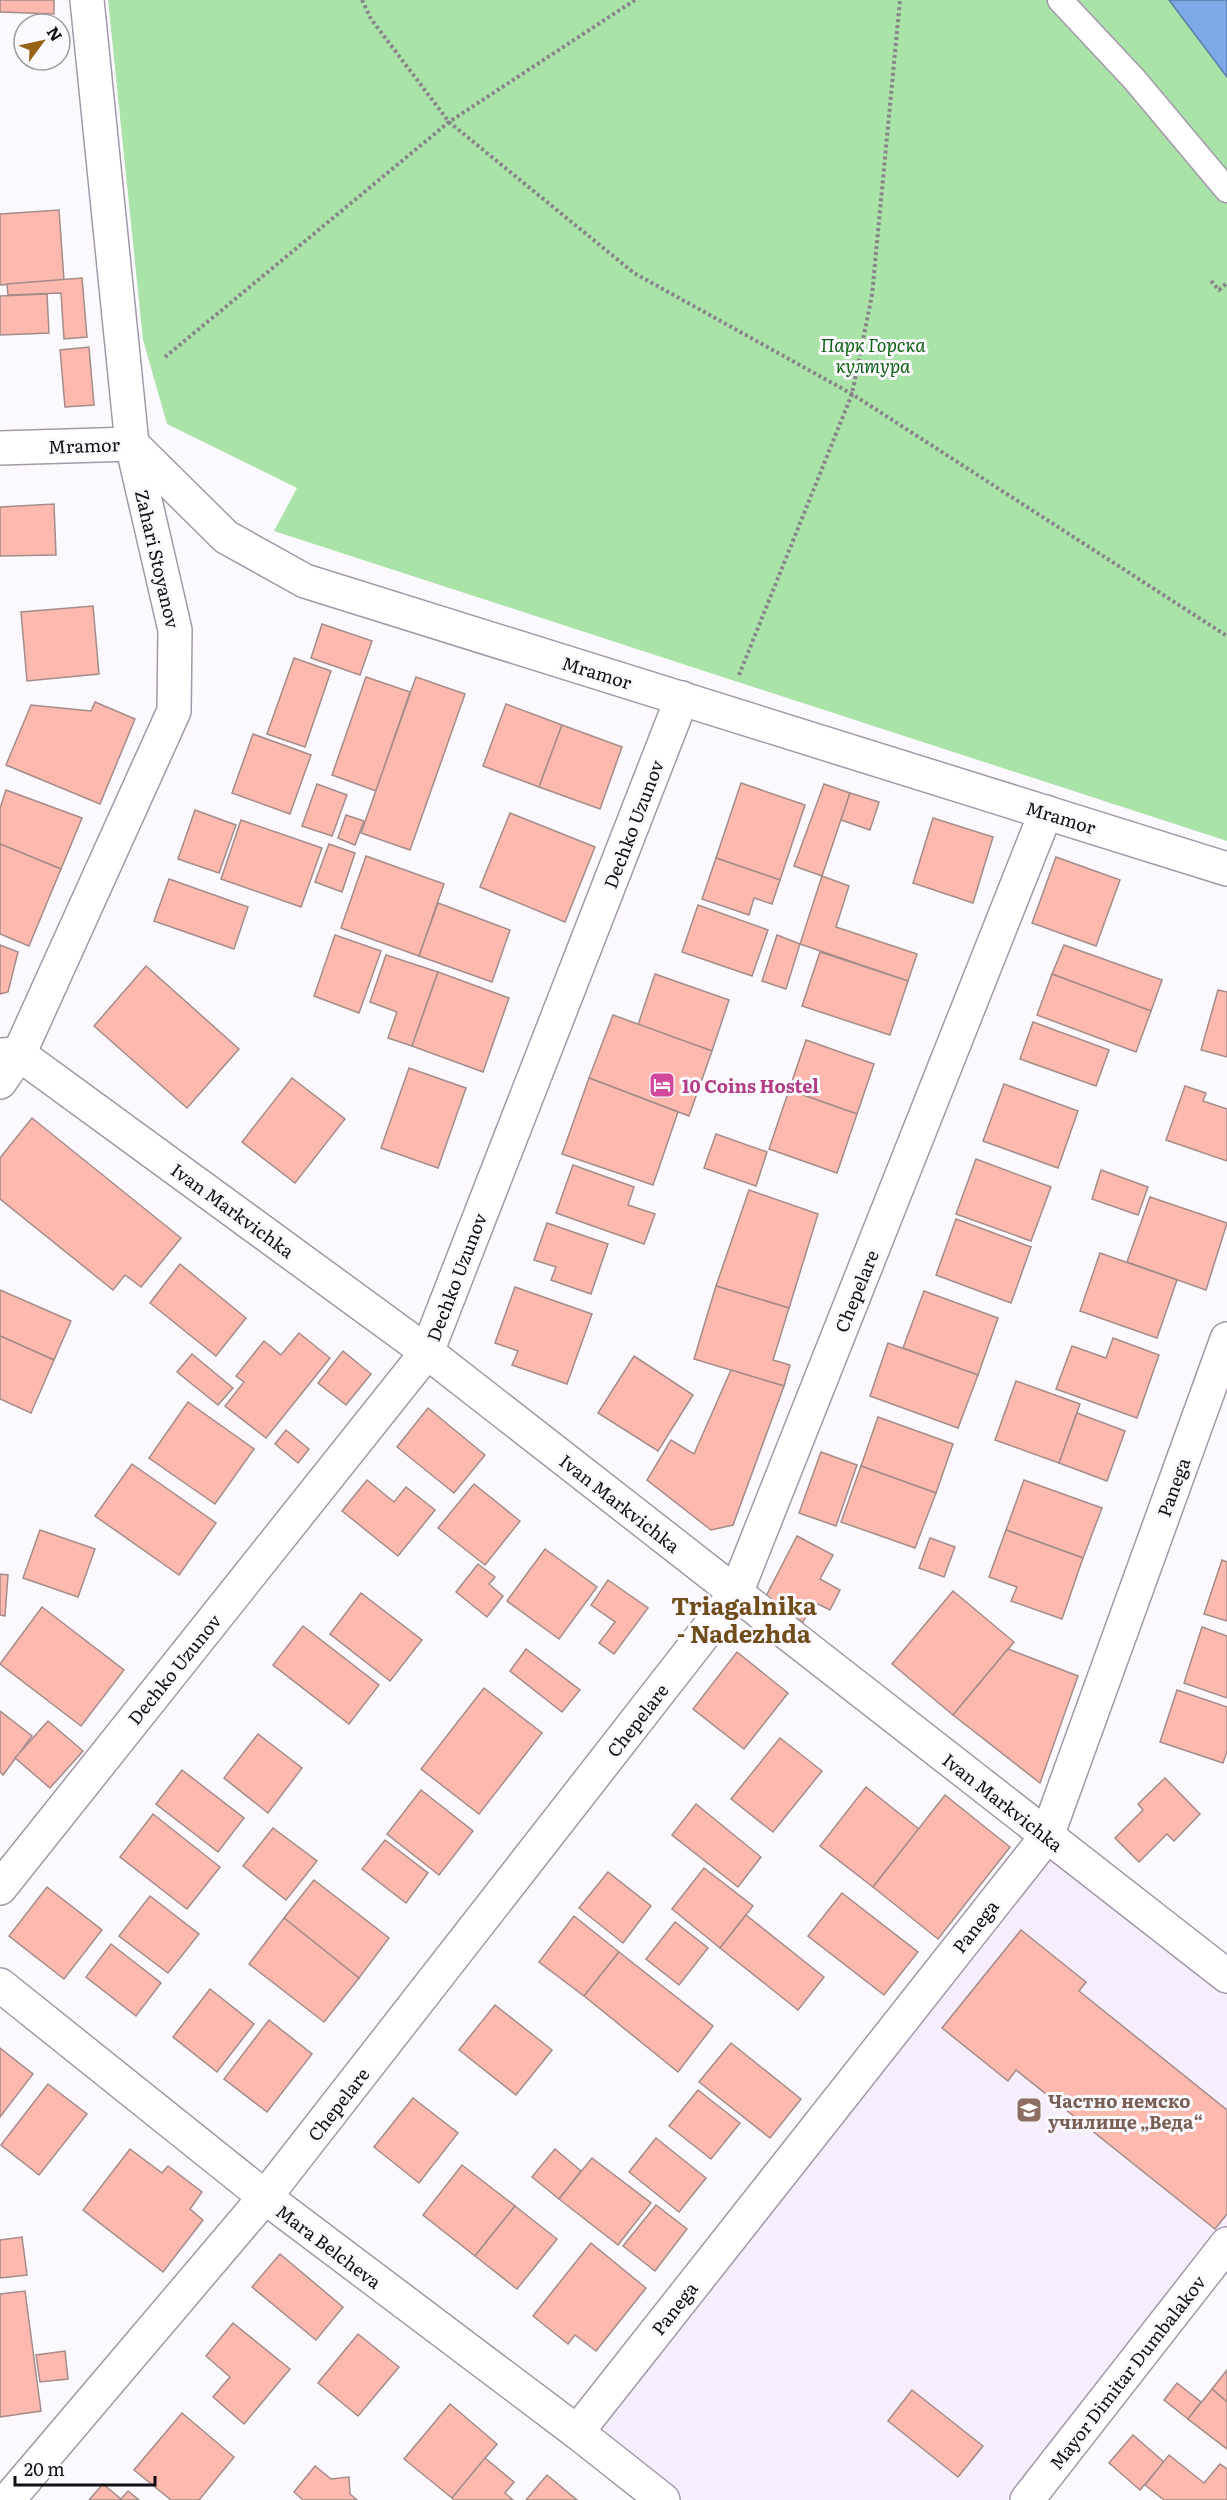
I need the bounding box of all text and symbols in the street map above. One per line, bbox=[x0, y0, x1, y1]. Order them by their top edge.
north arrow bbox=[12, 12, 72, 72]
text: N bbox=[42, 21, 69, 45]
park label: Парк Горска култура bbox=[821, 331, 926, 379]
street label: Mramor bbox=[48, 430, 121, 460]
street label: Zahari Stoyanov bbox=[129, 487, 187, 631]
street label: Mramor bbox=[559, 649, 636, 696]
street label: Dechko Uzunov bbox=[596, 755, 670, 892]
street label: Mramor bbox=[1023, 794, 1100, 841]
hotel icon: 10 Coins Hostel bbox=[647, 1070, 677, 1100]
place label: 10 Coins Hostel bbox=[682, 1072, 819, 1099]
street label: Ivan Markvichka bbox=[166, 1156, 300, 1264]
street label: Dechko Uzunov bbox=[419, 1208, 493, 1345]
street label: Chepelare bbox=[827, 1246, 885, 1336]
street label: Ivan Markvichka bbox=[554, 1447, 686, 1559]
street label: Panega bbox=[1150, 1453, 1196, 1520]
district label: Triagalnika - Nadezhda bbox=[671, 1587, 817, 1650]
street label: Dechko Uzunov bbox=[121, 1607, 227, 1730]
street label: Chepelare bbox=[600, 1677, 674, 1763]
street label: Ivan Markvichka bbox=[937, 1746, 1069, 1858]
street label: Panega bbox=[946, 1893, 1005, 1958]
street label: Chepelare bbox=[301, 2061, 375, 2147]
place label: Частно немско училище „Веда“ bbox=[1048, 2087, 1203, 2135]
school or university icon: Частно немско училище „Веда“ bbox=[1014, 2095, 1044, 2125]
street label: Mara Belcheva bbox=[271, 2197, 388, 2295]
street label: Mayor Dimitar Dumbalakov bbox=[1042, 2269, 1212, 2475]
street label: Panega bbox=[645, 2275, 704, 2340]
scale bar bbox=[15, 2449, 154, 2487]
text: 20 m bbox=[24, 2455, 65, 2482]

